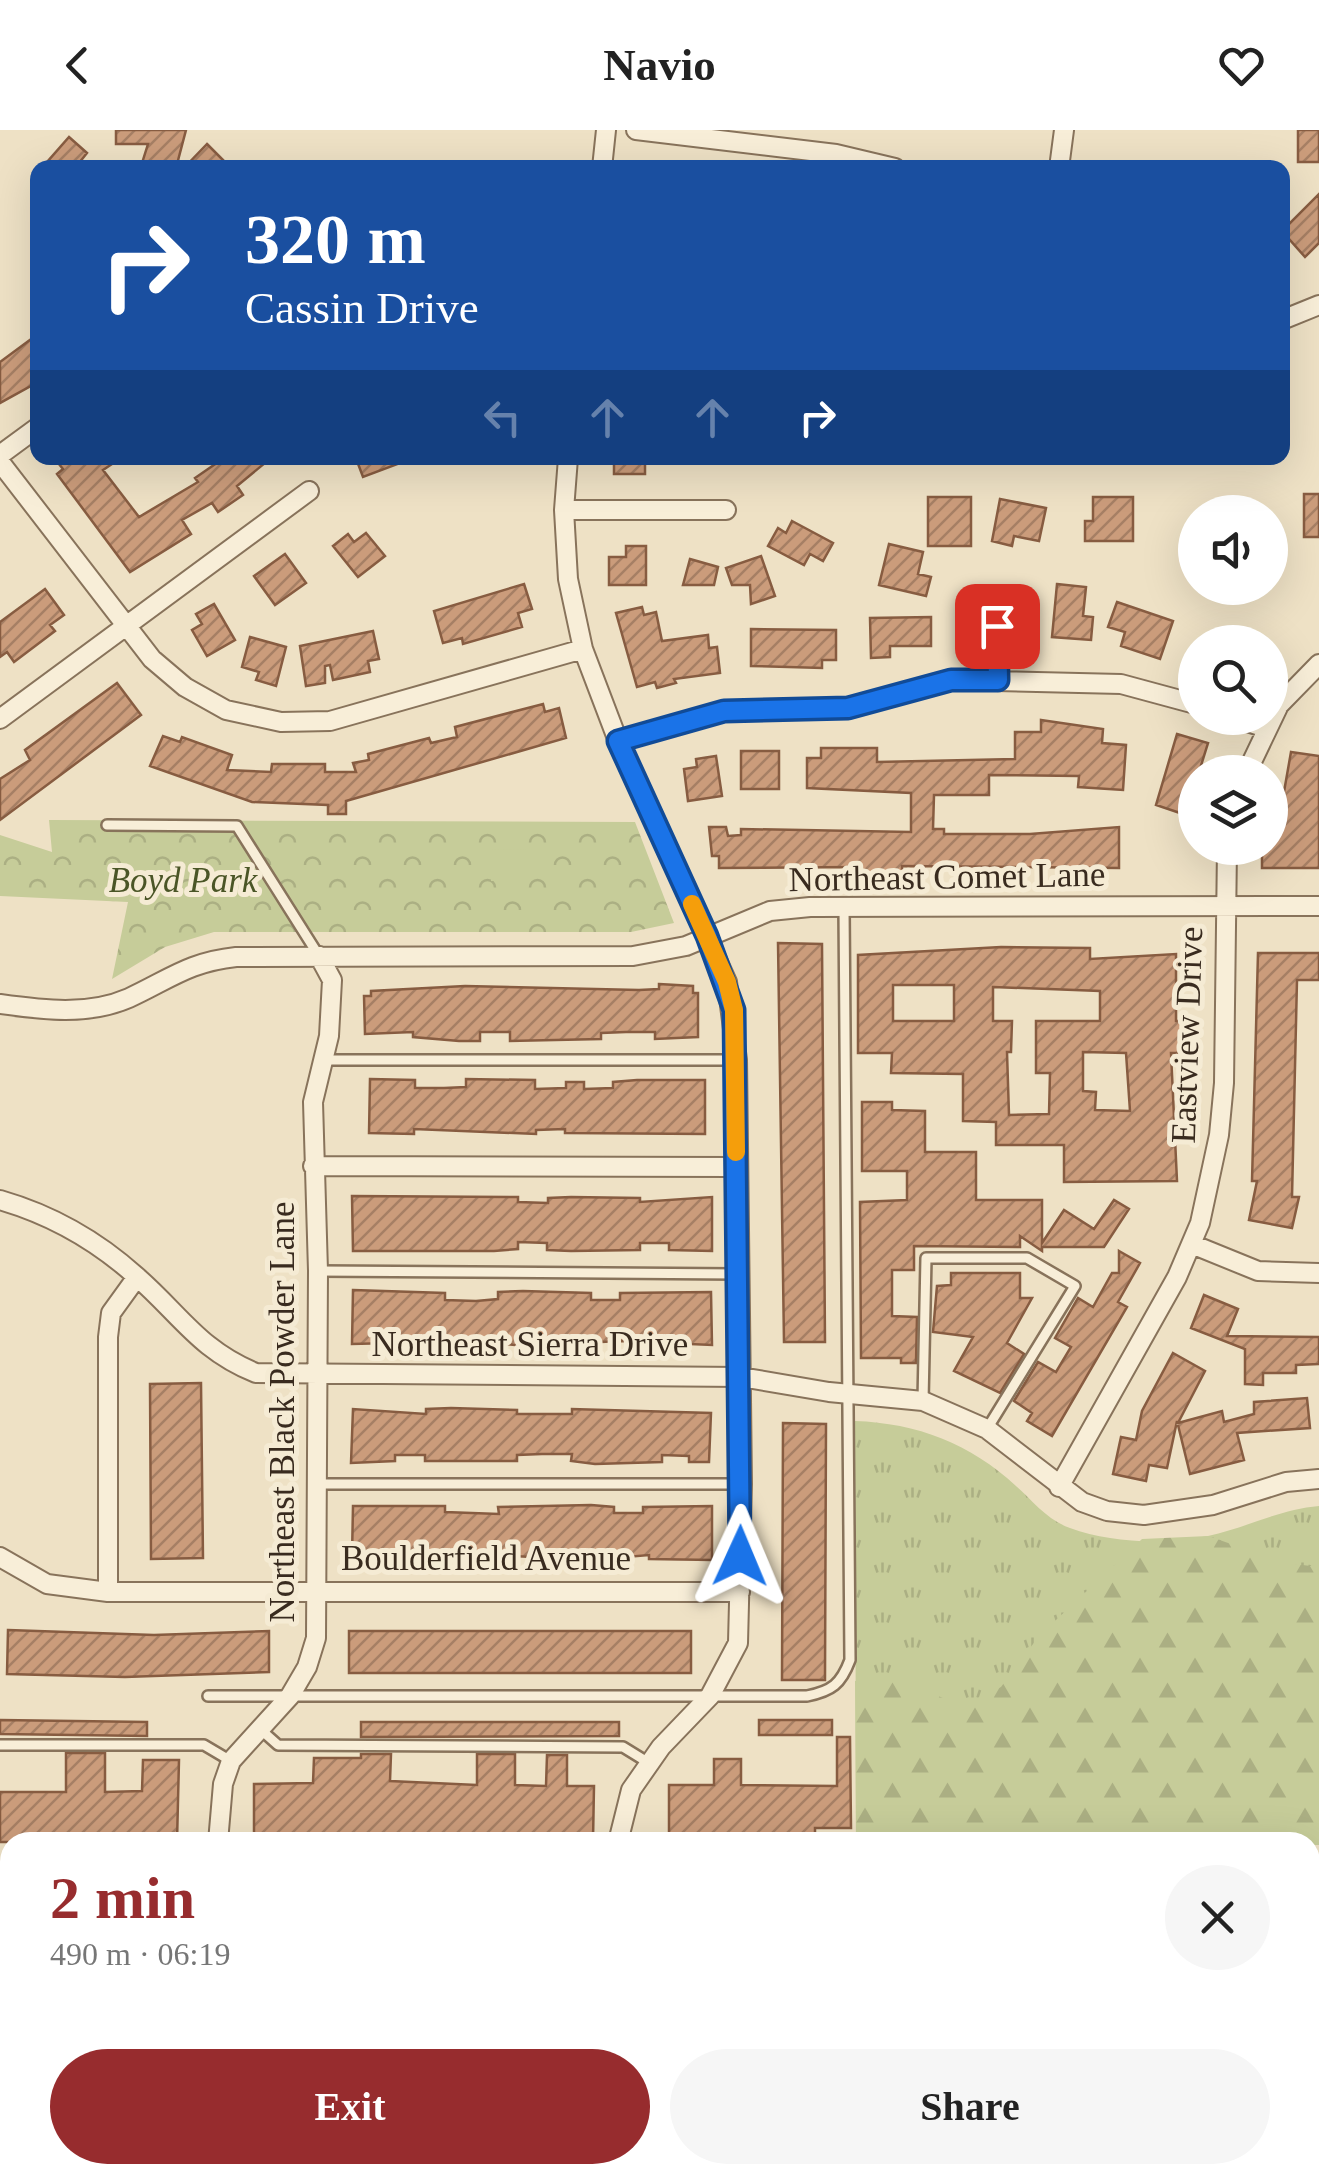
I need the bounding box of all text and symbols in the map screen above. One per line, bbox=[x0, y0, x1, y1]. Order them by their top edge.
icon: back bbox=[50, 38, 105, 93]
icon: heart bbox=[1214, 38, 1269, 93]
text: Navio bbox=[603, 40, 716, 90]
icon: right bbox=[80, 200, 210, 330]
text: 320 m bbox=[245, 201, 426, 278]
text: Cassin Drive bbox=[245, 283, 479, 333]
icon: left bbox=[475, 390, 530, 445]
icon: ahead bbox=[580, 390, 635, 445]
icon: ahead bbox=[685, 390, 740, 445]
icon: right bbox=[790, 390, 845, 445]
map controls bbox=[1178, 495, 1288, 865]
button: sound bbox=[1178, 495, 1288, 605]
pin bbox=[955, 584, 1040, 669]
icon: arrive bbox=[970, 599, 1025, 654]
button: search bbox=[1178, 625, 1288, 735]
button: layers bbox=[1178, 755, 1288, 865]
street label: Northeast Comet Lane bbox=[788, 855, 1106, 899]
park label: Boyd Park bbox=[109, 861, 259, 900]
street label: Eastview Drive bbox=[1164, 926, 1210, 1144]
street label: Northeast Black Powder Lane bbox=[263, 1202, 302, 1622]
street label: Northeast Sierra Drive bbox=[372, 1325, 688, 1364]
position arrow bbox=[688, 1504, 792, 1608]
street label: Boulderfield Avenue bbox=[341, 1539, 631, 1578]
text: 2 min bbox=[50, 1865, 195, 1931]
button: close bbox=[1165, 1865, 1270, 1970]
text: 490 m · 06:19 bbox=[50, 1936, 230, 1972]
button: Exit bbox=[50, 2049, 650, 2164]
button: Share bbox=[670, 2049, 1270, 2164]

